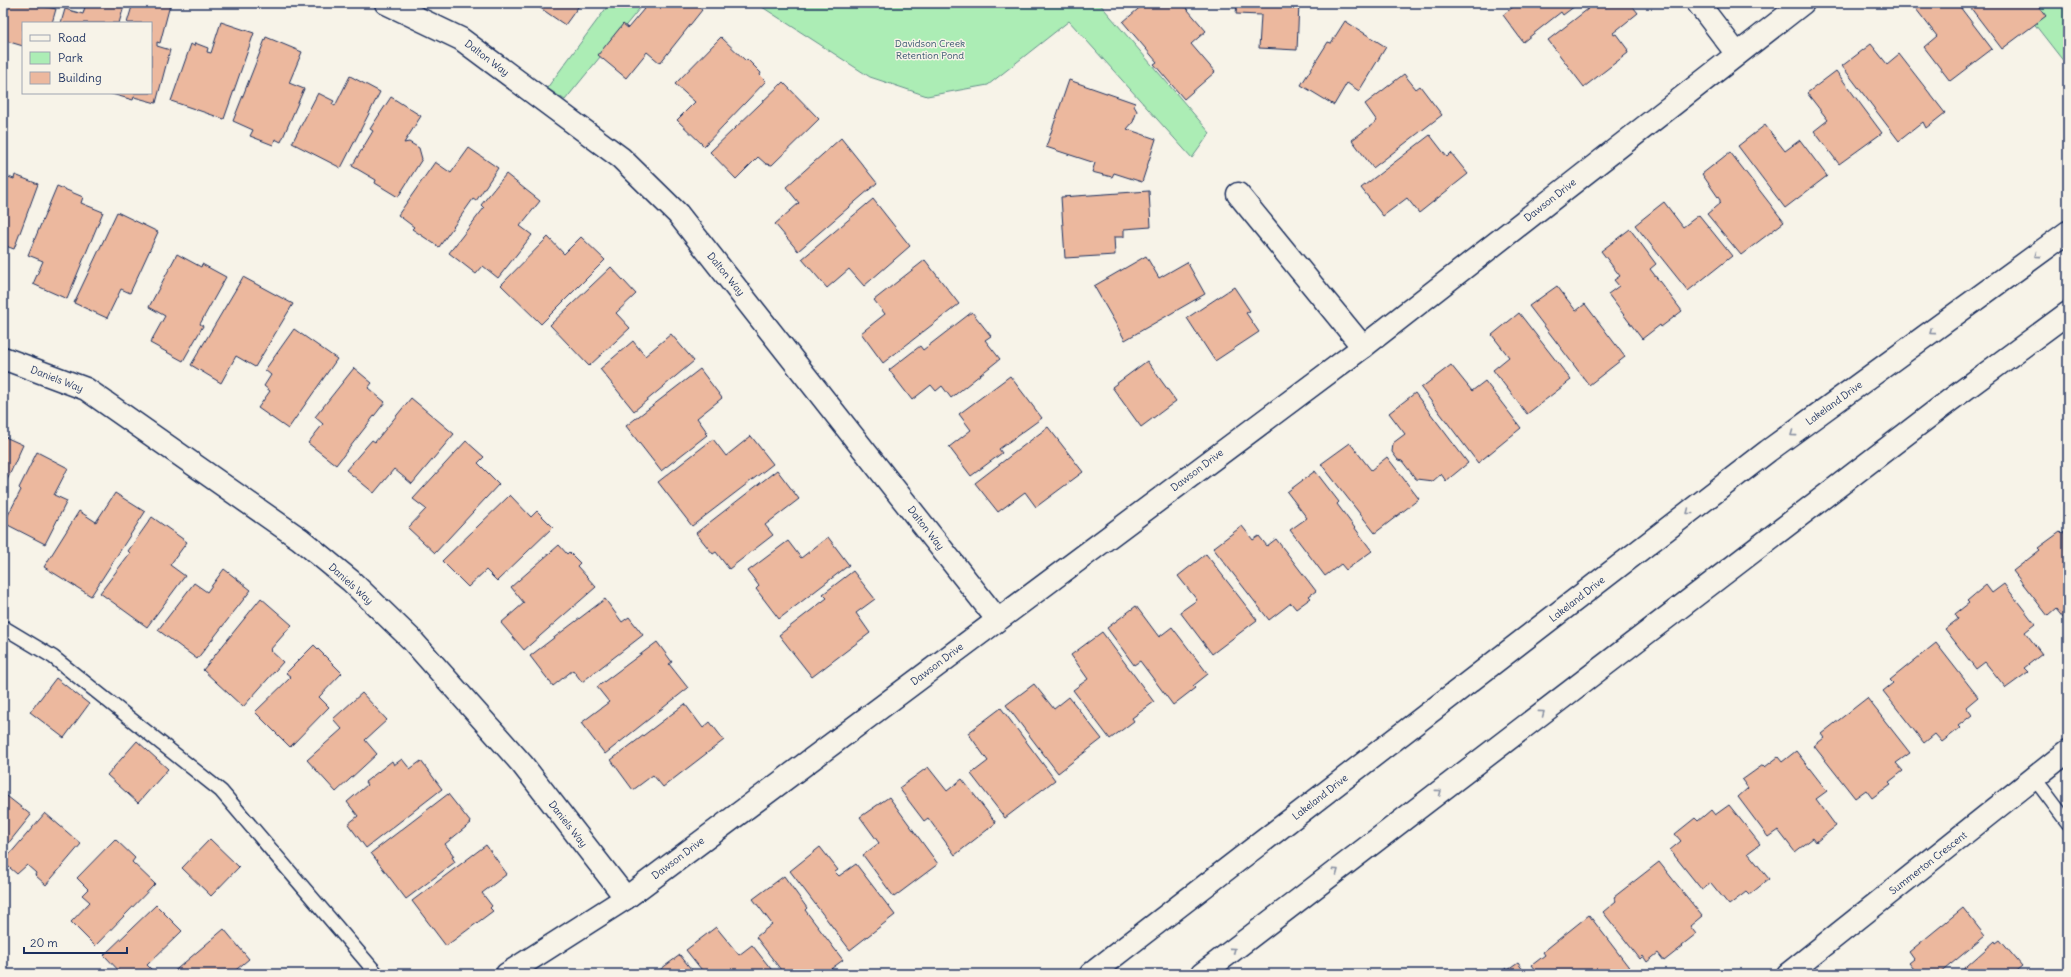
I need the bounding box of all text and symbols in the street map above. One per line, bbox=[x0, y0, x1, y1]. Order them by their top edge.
legend bbox=[22, 22, 152, 94]
text: Road bbox=[58, 30, 86, 45]
street label: Dalton Way bbox=[462, 37, 512, 79]
park label: Davidson Creek Retention Pond bbox=[895, 37, 965, 62]
text: Park bbox=[58, 50, 83, 65]
text: Building bbox=[58, 70, 102, 85]
street label: Dawson Drive bbox=[1521, 176, 1579, 224]
street label: Dalton Way bbox=[704, 250, 748, 298]
one-way arrow bbox=[2034, 250, 2041, 257]
one-way arrow bbox=[1929, 327, 1936, 334]
street label: Daniels Way bbox=[29, 363, 85, 395]
street label: Lakeland Drive bbox=[1803, 378, 1865, 428]
one-way arrow bbox=[1790, 429, 1797, 436]
street label: Dawson Drive bbox=[1168, 446, 1226, 494]
street label: Dalton Way bbox=[905, 503, 947, 553]
one-way arrow bbox=[1687, 508, 1694, 515]
street label: Daniels Way bbox=[326, 561, 376, 607]
street label: Lakeland Drive bbox=[1547, 573, 1607, 625]
street label: Dawson Drive bbox=[908, 640, 966, 688]
one-way arrow bbox=[1538, 711, 1545, 718]
street label: Lakeland Drive bbox=[1290, 771, 1350, 823]
one-way arrow bbox=[1435, 790, 1442, 797]
street label: Daniels Way bbox=[546, 798, 590, 850]
street label: Summerton Crescent bbox=[1886, 828, 1970, 897]
street label: Dawson Drive bbox=[649, 834, 707, 882]
one-way arrow bbox=[1332, 868, 1339, 876]
scale bar bbox=[24, 929, 127, 955]
text: 20 m bbox=[30, 935, 58, 950]
one-way arrow bbox=[1228, 948, 1235, 955]

